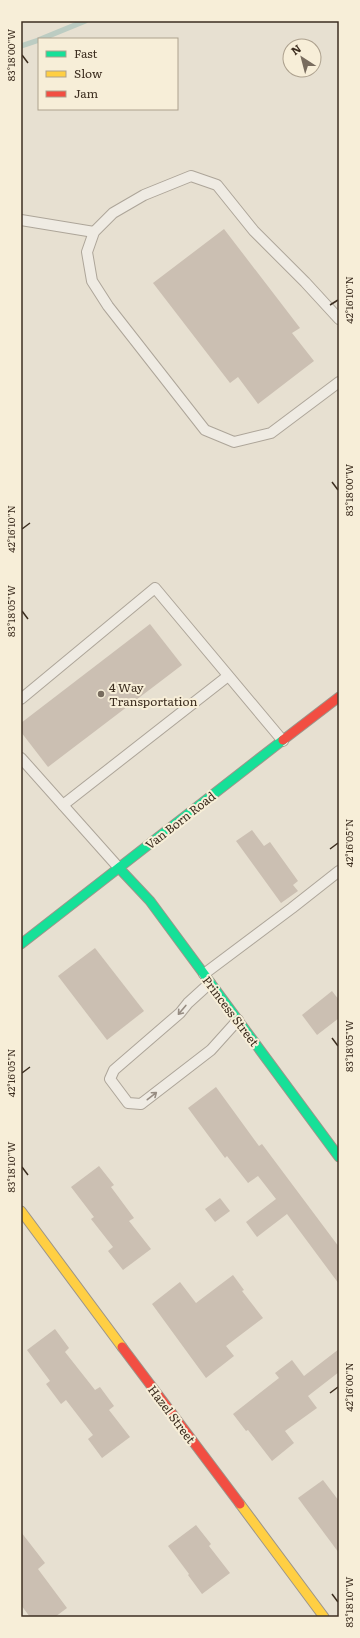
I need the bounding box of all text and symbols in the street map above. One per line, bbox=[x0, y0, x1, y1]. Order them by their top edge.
text: 83°18'00"W bbox=[3, 29, 18, 81]
legend bbox=[38, 38, 178, 110]
north arrow bbox=[282, 38, 322, 78]
text: N bbox=[287, 40, 304, 58]
text: Fast bbox=[74, 44, 98, 62]
text: Slow bbox=[74, 64, 103, 82]
text: Jam bbox=[74, 84, 99, 102]
text: 42°16'10"N bbox=[341, 276, 356, 324]
text: 83°18'00"W bbox=[341, 464, 356, 516]
text: 42°16'10"N bbox=[3, 505, 18, 553]
text: 83°18'05"W bbox=[3, 585, 18, 637]
place label: 4 Way Transportation bbox=[109, 678, 197, 710]
marker: 4 Way Transportation bbox=[96, 689, 106, 699]
street label: Van Born Road bbox=[141, 786, 219, 853]
text: 42°16'05"N bbox=[341, 819, 356, 867]
street label: Princess Street bbox=[198, 972, 264, 1050]
one-way arrow bbox=[178, 1004, 187, 1015]
text: 83°18'05"W bbox=[341, 1020, 356, 1072]
text: 42°16'05"N bbox=[3, 1049, 18, 1097]
one-way arrow bbox=[146, 1092, 157, 1101]
text: 83°18'10"W bbox=[3, 1142, 18, 1192]
text: 42°16'00"N bbox=[341, 1362, 356, 1412]
street label: Hazel Street bbox=[144, 1381, 200, 1447]
text: 83°18'10"W bbox=[341, 1577, 356, 1627]

